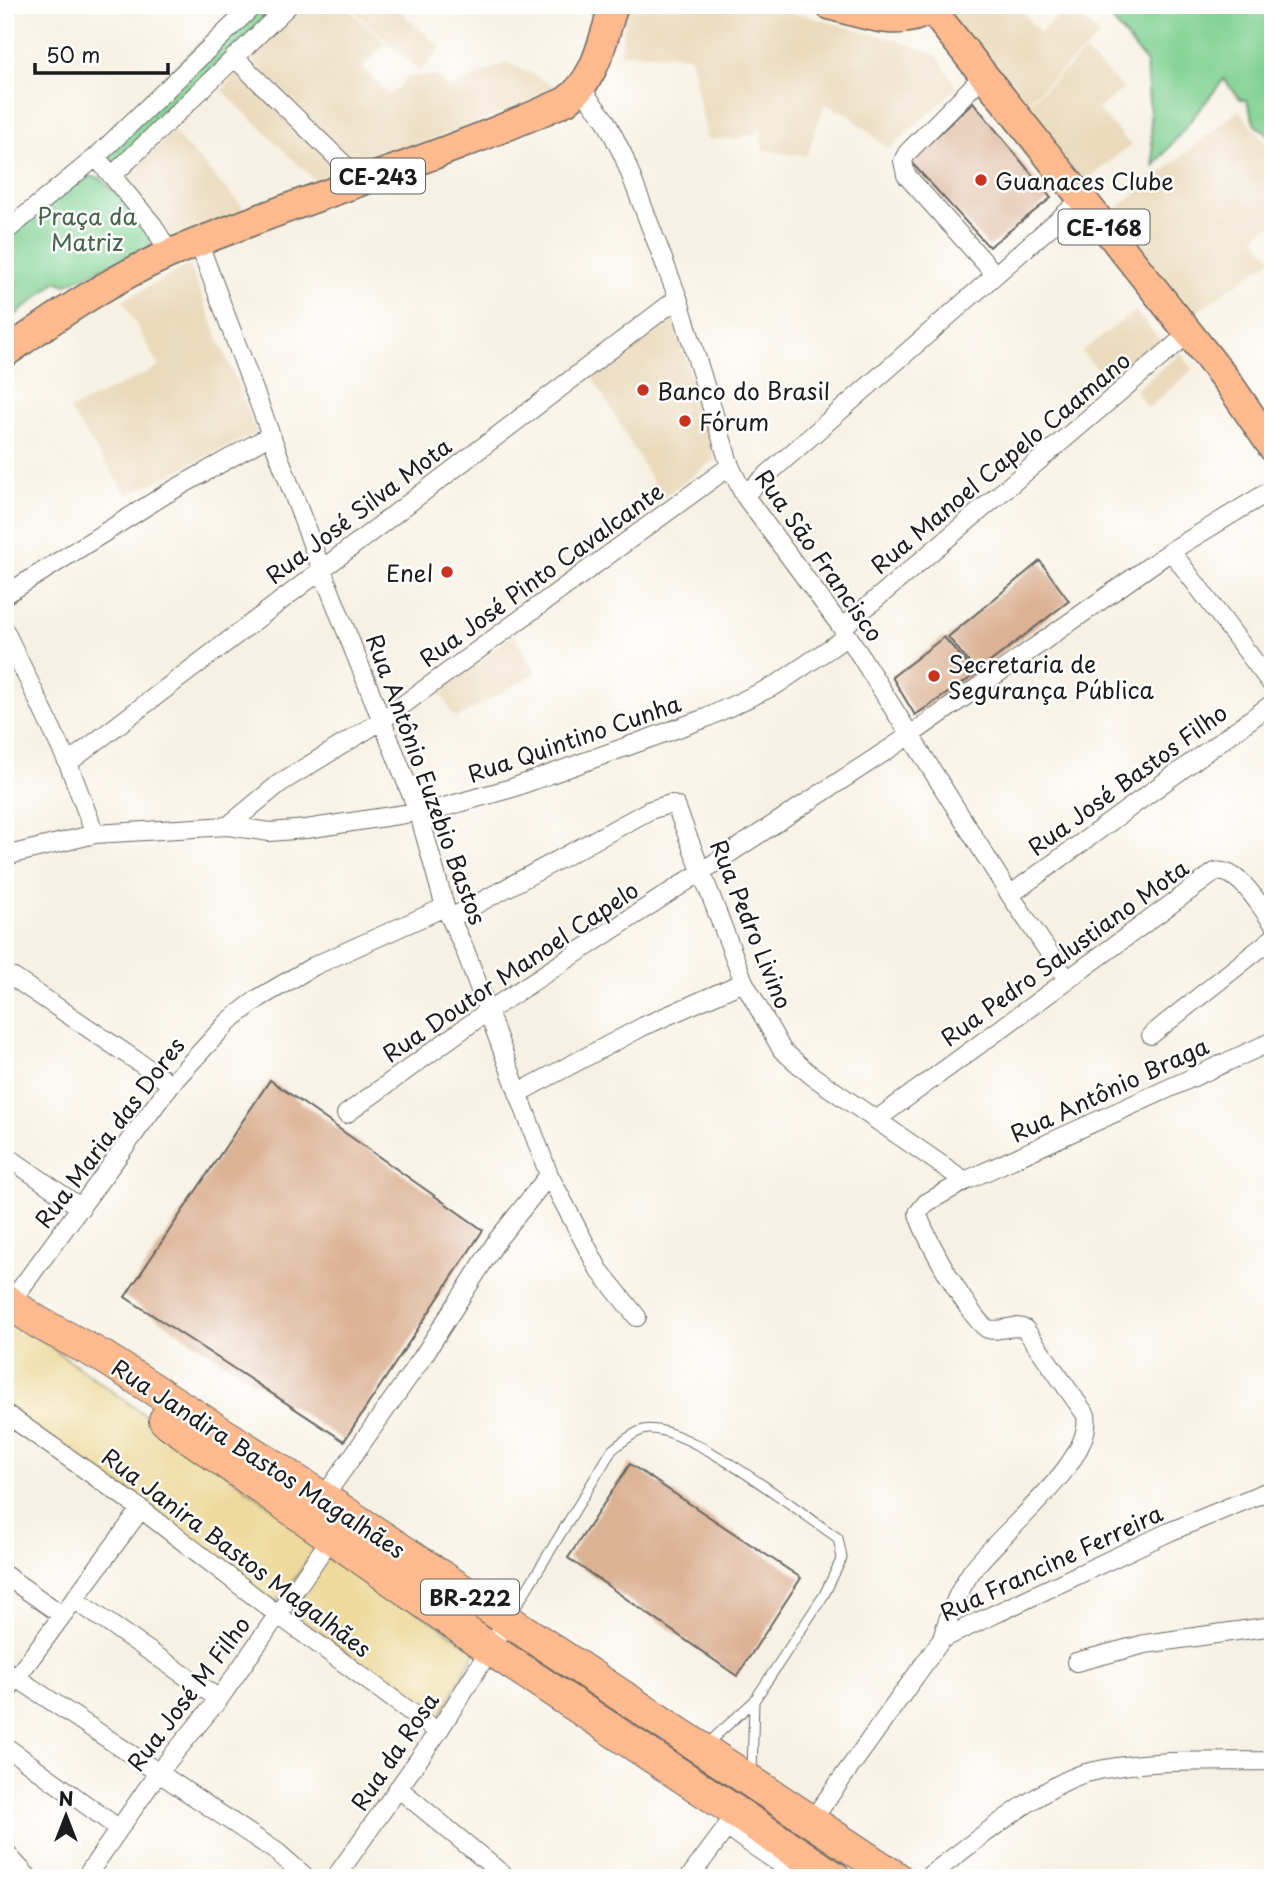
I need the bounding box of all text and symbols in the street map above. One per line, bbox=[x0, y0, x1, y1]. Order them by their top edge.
scale bar bbox=[35, 32, 168, 76]
text: 50 m bbox=[46, 38, 100, 70]
road number: CE-243 bbox=[331, 158, 425, 194]
place label: Guanaces Clube bbox=[995, 163, 1174, 198]
marker: Guanaces Clube bbox=[973, 172, 989, 188]
park label: Praça da Matriz bbox=[37, 198, 137, 259]
road number: CE-168 bbox=[1058, 210, 1150, 244]
street label: Rua Manoel Capelo Caamano bbox=[862, 343, 1138, 581]
place label: Banco do Brasil bbox=[657, 373, 830, 408]
marker: Banco do Brasil bbox=[635, 382, 651, 398]
place label: Fórum bbox=[699, 404, 769, 439]
marker: Fórum bbox=[677, 413, 693, 429]
street label: Rua José Silva Mota bbox=[258, 428, 459, 592]
street label: Rua São Francisco bbox=[747, 462, 893, 648]
street label: Rua José Pinto Cavalcante bbox=[412, 473, 670, 675]
place label: Enel bbox=[386, 555, 433, 590]
marker: Enel bbox=[439, 564, 455, 580]
street label: Rua Antônio Euzebio Bastos bbox=[358, 629, 496, 929]
place label: Secretaria de Segurança Pública bbox=[948, 646, 1155, 707]
marker: Secretaria de Segurança Pública bbox=[926, 668, 942, 684]
street label: Rua Quintino Cunha bbox=[463, 685, 686, 791]
street label: Rua José Bastos Filho bbox=[1020, 695, 1234, 863]
street label: Rua Pedro Livino bbox=[702, 834, 802, 1014]
street label: Rua Pedro Salustiano Mota bbox=[933, 850, 1196, 1054]
street label: Rua Doutor Manoel Capelo bbox=[375, 872, 645, 1070]
street label: Rua Antônio Braga bbox=[1004, 1027, 1214, 1150]
street label: Rua Maria das Dores bbox=[25, 1029, 193, 1235]
street label: Rua Jandira Bastos Magalhães bbox=[105, 1350, 413, 1566]
street label: Rua Janira Bastos Magalhães bbox=[95, 1439, 379, 1665]
street label: Rua Francine Ferreira bbox=[934, 1495, 1169, 1629]
road number: BR-222 bbox=[421, 1580, 519, 1614]
street label: Rua José M Filho bbox=[118, 1608, 258, 1778]
street label: Rua da Rosa bbox=[341, 1684, 447, 1817]
north arrow bbox=[32, 1782, 102, 1852]
text: N bbox=[58, 1784, 74, 1812]

